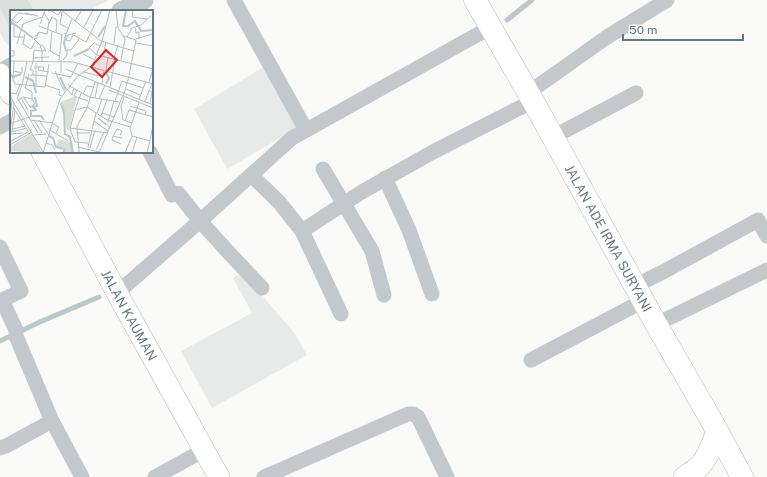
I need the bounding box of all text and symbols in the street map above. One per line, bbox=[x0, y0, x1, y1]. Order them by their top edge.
inset map bbox=[10, 10, 153, 153]
scale bar bbox=[623, 16, 743, 42]
text: 50 m bbox=[629, 23, 657, 37]
street label: JALAN ADE IRMA SURYANI bbox=[562, 162, 655, 314]
street label: JALAN KAUMAN bbox=[98, 267, 160, 363]

